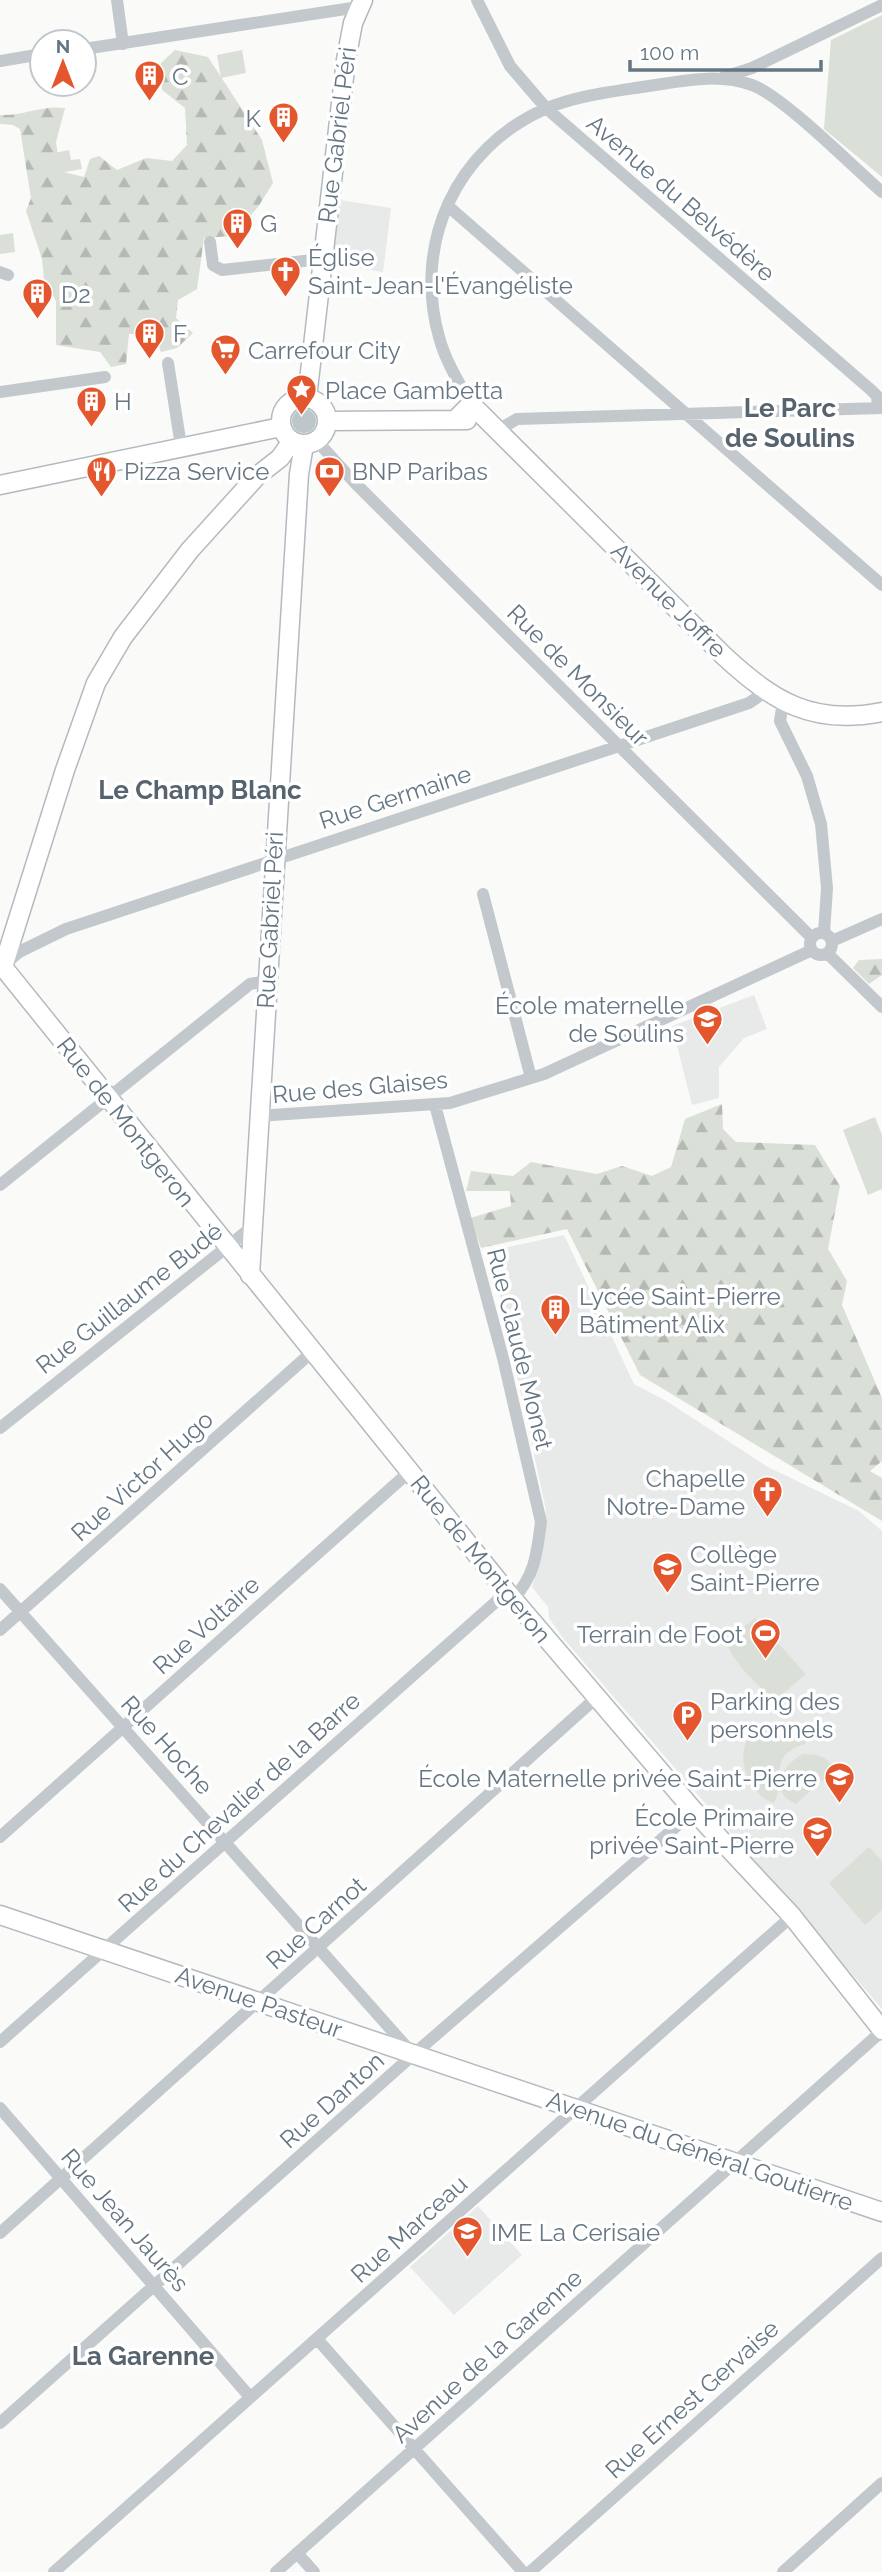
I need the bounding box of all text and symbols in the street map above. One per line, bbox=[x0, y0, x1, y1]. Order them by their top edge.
north arrow bbox=[28, 28, 98, 98]
scale bar bbox=[630, 28, 821, 72]
text: N bbox=[56, 35, 70, 57]
text: 100 m bbox=[640, 40, 699, 65]
street label: Rue Gabriel Péri bbox=[312, 45, 362, 225]
building icon: C bbox=[132, 59, 166, 103]
place label: C bbox=[172, 62, 188, 91]
building icon: K bbox=[267, 101, 301, 145]
place label: K bbox=[246, 104, 262, 133]
street label: Avenue du Belvédère bbox=[581, 109, 781, 287]
building icon: G bbox=[220, 206, 254, 250]
place label: G bbox=[260, 209, 277, 238]
place label: Église Saint-Jean-l'Évangéliste bbox=[308, 243, 573, 300]
church icon: Église Saint-Jean-l'Évangéliste bbox=[268, 254, 302, 298]
building icon: D2 bbox=[21, 277, 55, 321]
place label: D2 bbox=[61, 280, 91, 309]
building icon: F bbox=[133, 316, 167, 360]
place label: F bbox=[173, 319, 187, 348]
supermarket icon: Carrefour City bbox=[208, 333, 242, 377]
place label: Carrefour City bbox=[248, 336, 401, 365]
place icon: Place Gambetta bbox=[285, 373, 319, 417]
place label: Place Gambetta bbox=[325, 376, 503, 405]
building icon: H bbox=[74, 384, 108, 428]
place label: H bbox=[114, 387, 132, 416]
district label: Le Parc de Soulins bbox=[725, 393, 855, 453]
restaurant icon: Pizza Service bbox=[84, 454, 118, 498]
bank icon: BNP Paribas bbox=[312, 454, 346, 498]
place label: Pizza Service bbox=[124, 457, 269, 486]
place label: BNP Paribas bbox=[352, 457, 488, 486]
street label: Avenue Joffre bbox=[605, 536, 733, 664]
street label: Rue de Monsieur bbox=[501, 598, 655, 752]
street label: Rue Germaine bbox=[315, 759, 475, 835]
district label: Le Champ Blanc bbox=[98, 775, 302, 805]
street label: Rue Gabriel Péri bbox=[251, 831, 289, 1009]
place label: École maternelle de Soulins bbox=[495, 991, 684, 1048]
school or university icon: École maternelle de Soulins bbox=[690, 1002, 724, 1046]
street label: Rue de Montgeron bbox=[51, 1031, 201, 1213]
street label: Rue des Glaises bbox=[271, 1065, 449, 1109]
street label: Rue Guillaume Budé bbox=[30, 1216, 228, 1380]
street label: Rue Claude Monet bbox=[481, 1245, 559, 1453]
place label: Lycée Saint-Pierre Bâtiment Alix bbox=[579, 1282, 781, 1339]
building icon: Lycée Saint-Pierre Bâtiment Alix bbox=[539, 1293, 573, 1337]
street label: Rue Victor Hugo bbox=[65, 1405, 219, 1547]
place label: Chapelle Notre-Dame bbox=[606, 1464, 745, 1521]
street label: Rue de Montgeron bbox=[405, 1469, 557, 1649]
church icon: Chapelle Notre-Dame bbox=[751, 1475, 785, 1519]
place label: Collège Saint-Pierre bbox=[690, 1540, 820, 1597]
school or university icon: Collège Saint-Pierre bbox=[650, 1551, 684, 1595]
street label: Rue Voltaire bbox=[147, 1570, 265, 1680]
sports icon: Terrain de Foot bbox=[749, 1617, 783, 1661]
place label: Terrain de Foot bbox=[577, 1620, 743, 1649]
street label: Rue du Chevalier de la Barre bbox=[112, 1686, 366, 1918]
place label: Parking des personnels bbox=[710, 1687, 840, 1744]
street label: Rue Hoche bbox=[115, 1690, 219, 1800]
parking icon: Parking des personnels bbox=[670, 1698, 704, 1742]
school or university icon: École Maternelle privée Saint-Pierre bbox=[823, 1761, 857, 1805]
place label: École Maternelle privée Saint-Pierre bbox=[418, 1764, 817, 1793]
place label: École Primaire privée Saint-Pierre bbox=[589, 1803, 794, 1860]
school or university icon: École Primaire privée Saint-Pierre bbox=[800, 1814, 834, 1858]
street label: Rue Carnot bbox=[260, 1871, 372, 1975]
street label: Avenue Pasteur bbox=[172, 1960, 347, 2044]
street label: Rue Danton bbox=[274, 2046, 390, 2154]
street label: Avenue du Général Goutierre bbox=[543, 2085, 857, 2217]
street label: Rue Jean Jaurès bbox=[55, 2143, 195, 2297]
street label: Rue Marceau bbox=[345, 2169, 473, 2289]
school or university icon: IME La Cerisaie bbox=[451, 2215, 485, 2259]
place label: IME La Cerisaie bbox=[491, 2218, 660, 2247]
street label: Avenue de la Garenne bbox=[386, 2263, 588, 2449]
street label: Rue Ernest Gervaise bbox=[599, 2314, 785, 2484]
district label: La Garenne bbox=[72, 2341, 215, 2371]

